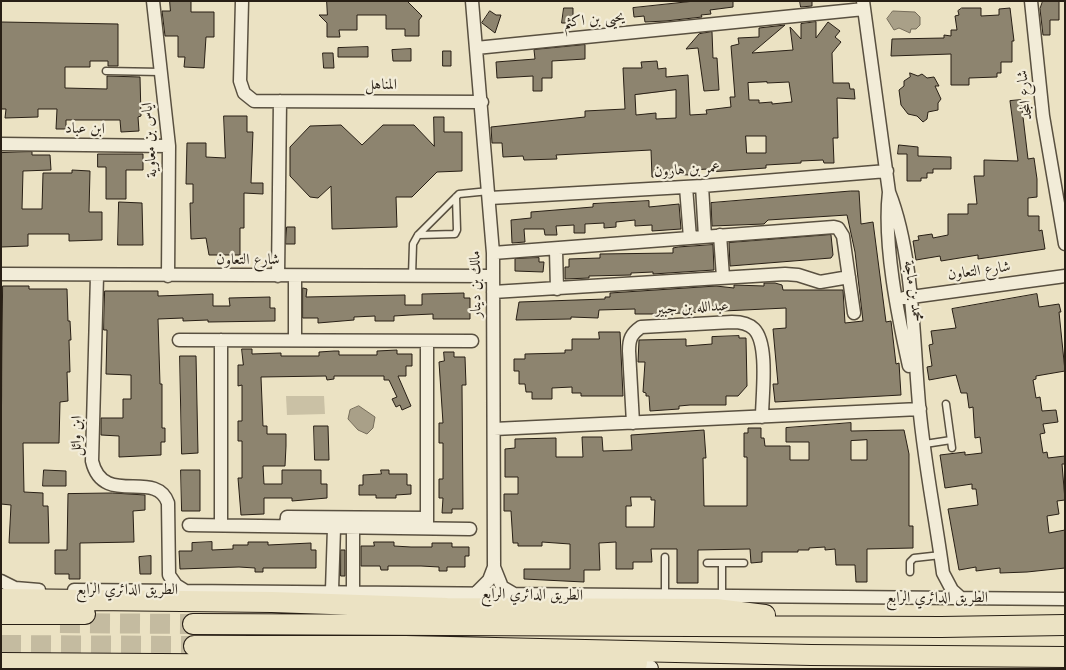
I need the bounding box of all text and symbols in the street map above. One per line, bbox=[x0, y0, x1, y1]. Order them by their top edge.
street label: يحيى بن اكثم bbox=[562, 8, 626, 32]
street label: شارع المجد bbox=[1013, 69, 1037, 121]
street label: المناهل bbox=[365, 76, 397, 94]
street label: اياس بن معاوية bbox=[138, 102, 162, 178]
street label: ابن عباد bbox=[65, 120, 105, 138]
street label: عمر بن هارون bbox=[653, 159, 721, 181]
street label: مالك بن دينار bbox=[466, 250, 486, 318]
street label: شارع التعاون bbox=[216, 251, 280, 269]
street label: شارع التعاون bbox=[946, 258, 1012, 284]
street label: محمد بن ماجة bbox=[899, 259, 927, 323]
street label: عبدالله بن جبير bbox=[655, 297, 729, 319]
street label: ابن وائل bbox=[68, 416, 86, 456]
street label: الطريق الدائري الرابع bbox=[76, 581, 178, 599]
street label: الطريق الدائري الرابع bbox=[481, 585, 583, 605]
street label: الطريق الدائري الرابع bbox=[886, 589, 988, 607]

